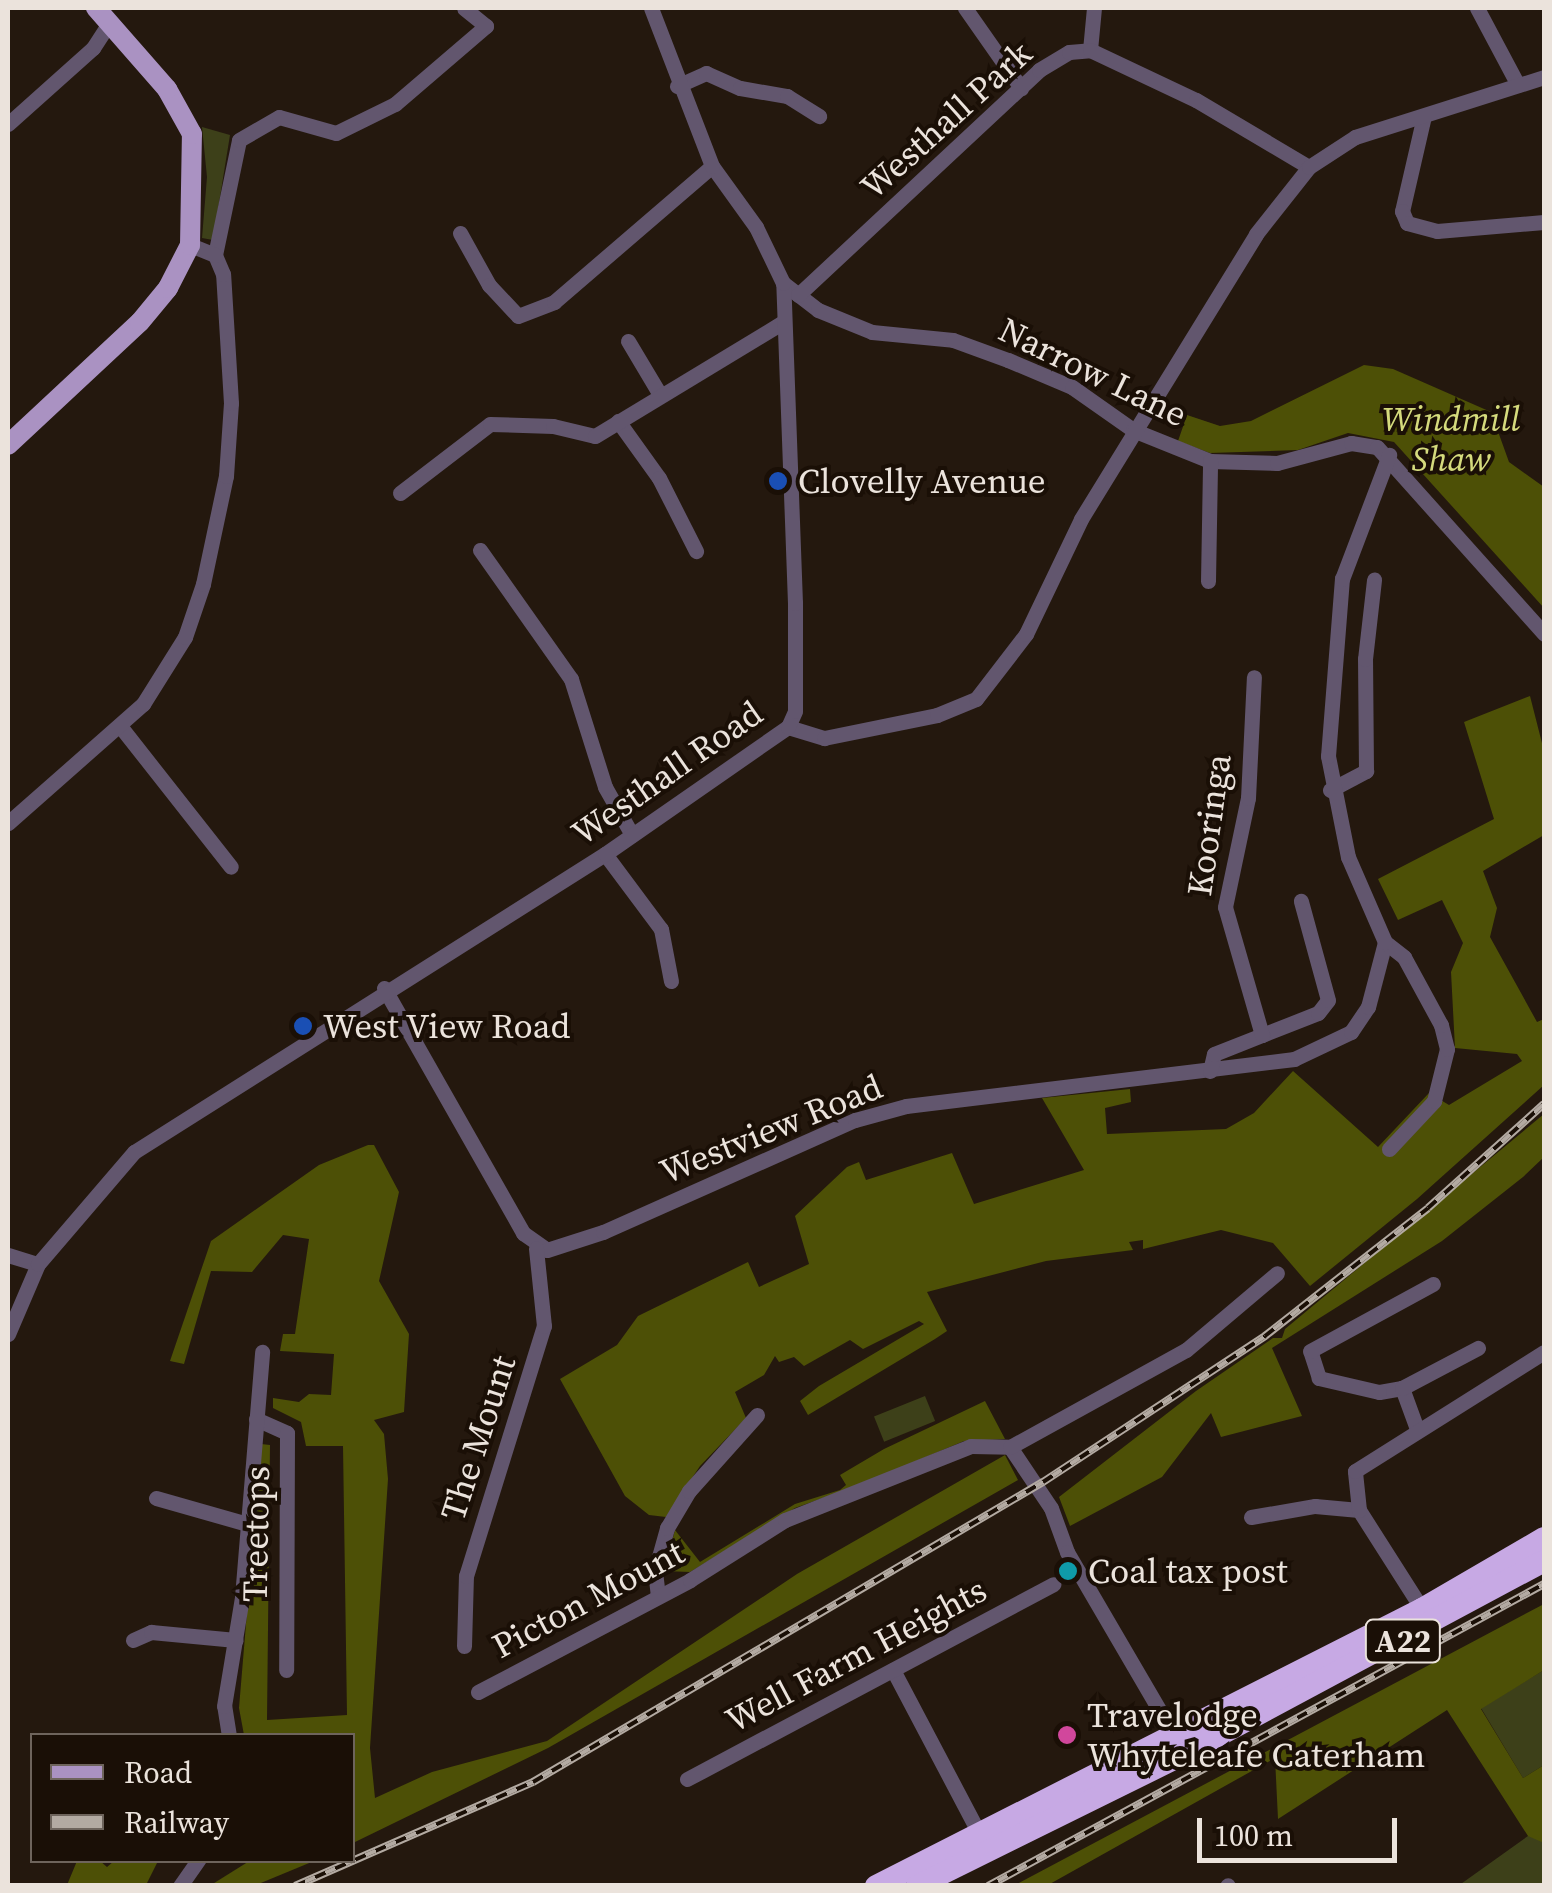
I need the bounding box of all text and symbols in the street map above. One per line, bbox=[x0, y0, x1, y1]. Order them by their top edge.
street label: Westhall Park bbox=[852, 32, 1040, 208]
street label: Narrow Lane bbox=[992, 308, 1194, 436]
park label: Windmill Shaw bbox=[1382, 398, 1520, 480]
place label: Clovelly Avenue bbox=[798, 460, 1046, 502]
marker: Clovelly Avenue bbox=[767, 470, 789, 492]
street label: Westhall Road bbox=[564, 692, 770, 854]
street label: Kooringa bbox=[1178, 751, 1240, 899]
place label: West View Road bbox=[323, 1005, 571, 1047]
marker: West View Road bbox=[292, 1015, 314, 1037]
street label: Westview Road bbox=[654, 1065, 888, 1193]
street label: The Mount bbox=[432, 1350, 524, 1526]
street label: Treetops bbox=[234, 1466, 278, 1602]
street label: Picton Mount bbox=[485, 1531, 691, 1667]
place label: Coal tax post bbox=[1088, 1550, 1288, 1592]
marker: Coal tax post bbox=[1057, 1560, 1079, 1582]
street label: Well Farm Heights bbox=[719, 1569, 993, 1741]
road number: A22 bbox=[1363, 1614, 1443, 1668]
place label: Travelodge Whyteleafe Caterham bbox=[1087, 1694, 1425, 1776]
marker: Travelodge Whyteleafe Caterham bbox=[1056, 1724, 1078, 1746]
legend bbox=[30, 1733, 355, 1863]
text: Road bbox=[124, 1752, 192, 1793]
scale bar bbox=[1202, 1798, 1402, 1860]
text: Railway bbox=[124, 1802, 229, 1843]
text: 100 m bbox=[1214, 1815, 1293, 1856]

